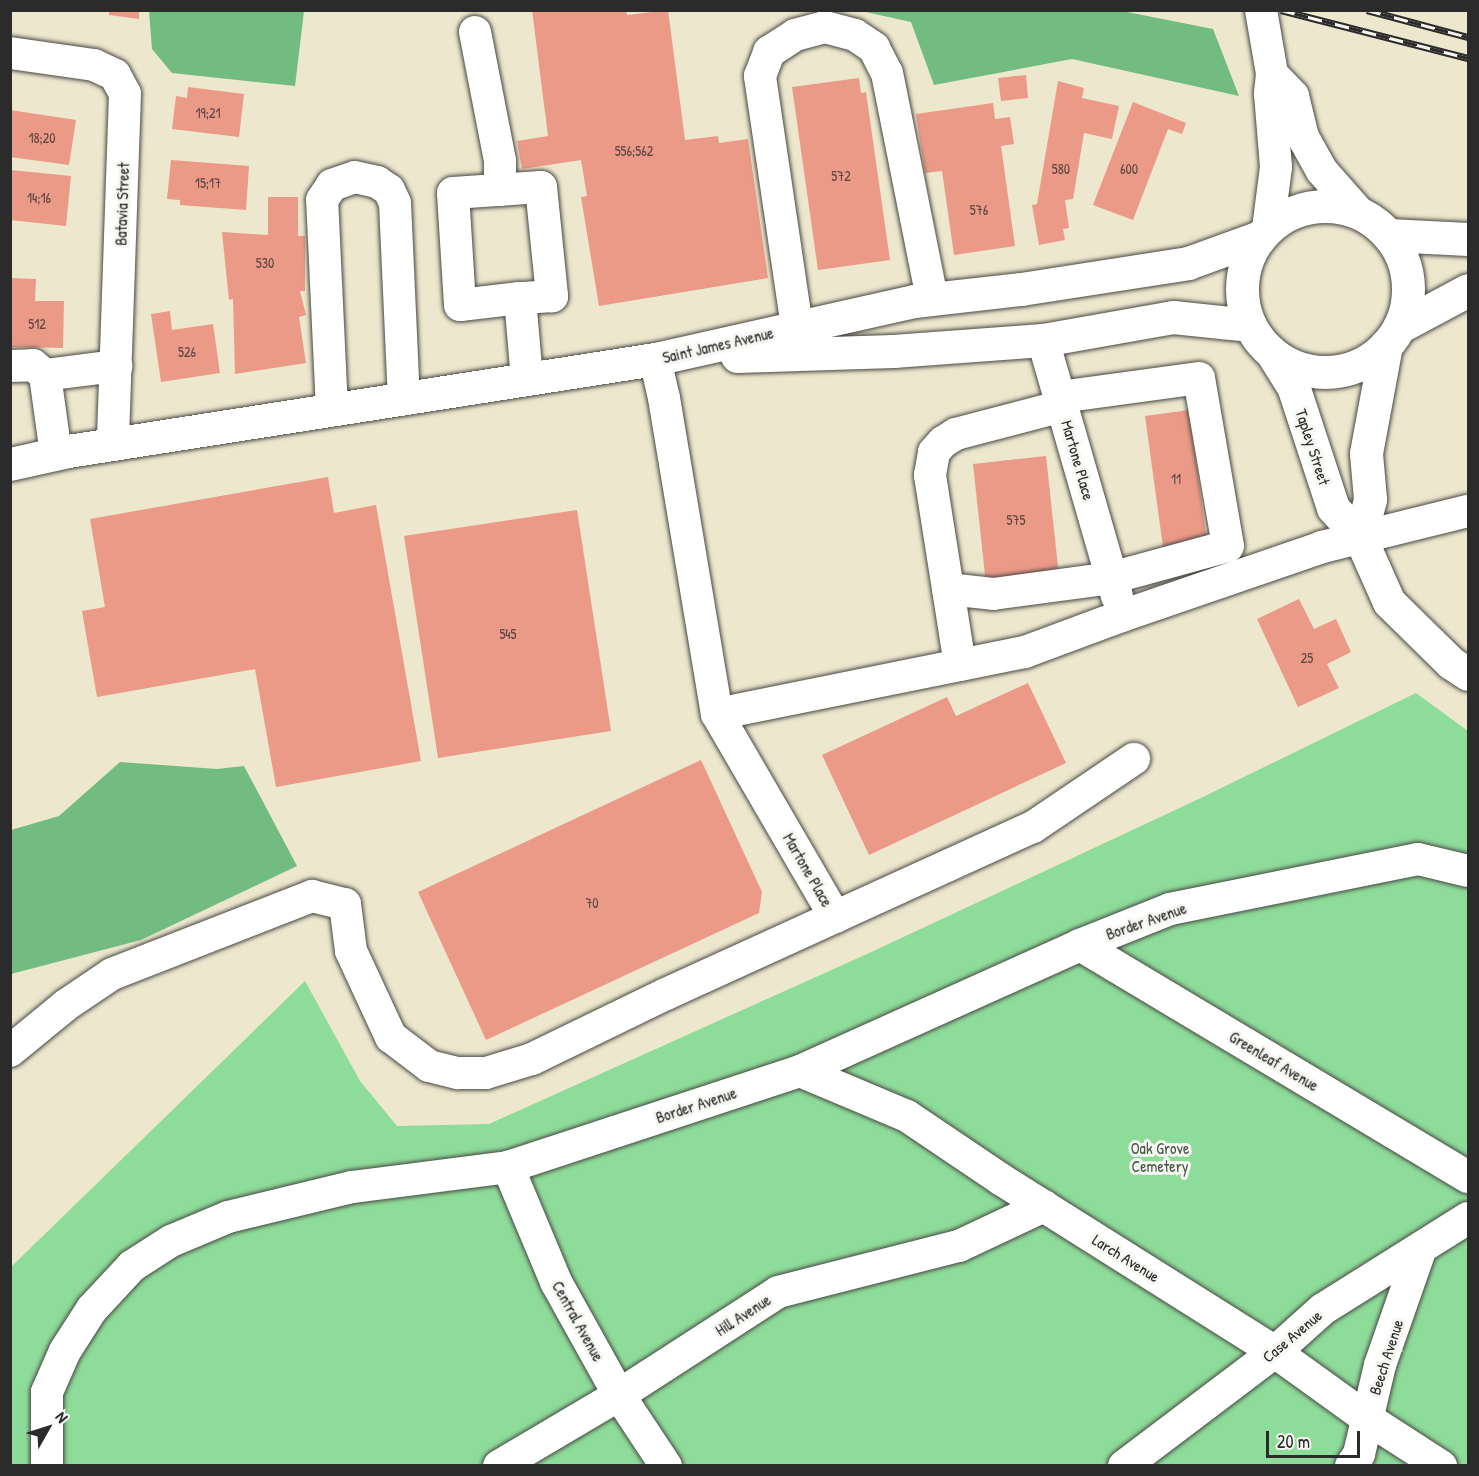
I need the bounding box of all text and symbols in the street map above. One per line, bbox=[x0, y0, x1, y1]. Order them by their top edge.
house number: 19;21 bbox=[195, 105, 221, 121]
house number: 18;20 bbox=[28, 130, 56, 146]
house number: 556;562 bbox=[615, 143, 653, 159]
house number: 580 bbox=[1052, 161, 1070, 177]
house number: 600 bbox=[1120, 161, 1138, 177]
street label: Batavia Street bbox=[111, 162, 133, 246]
house number: 572 bbox=[831, 168, 851, 184]
house number: 15;17 bbox=[195, 175, 221, 191]
house number: 14;16 bbox=[27, 190, 51, 206]
house number: 576 bbox=[970, 202, 988, 218]
house number: 530 bbox=[256, 255, 274, 271]
house number: 512 bbox=[28, 316, 46, 332]
street label: Saint James Avenue bbox=[661, 323, 775, 367]
house number: 526 bbox=[178, 344, 196, 360]
street label: Tapley Street bbox=[1292, 407, 1334, 487]
street label: Martone Place bbox=[1057, 418, 1099, 502]
house number: 11 bbox=[1171, 471, 1181, 487]
house number: 575 bbox=[1007, 512, 1025, 528]
house number: 545 bbox=[499, 626, 517, 642]
house number: 25 bbox=[1301, 650, 1313, 666]
street label: Martone Place bbox=[779, 830, 837, 910]
house number: 70 bbox=[585, 895, 599, 911]
street label: Border Avenue bbox=[1103, 898, 1189, 944]
street label: Greenleaf Avenue bbox=[1226, 1027, 1322, 1095]
street label: Border Avenue bbox=[653, 1083, 739, 1127]
park label: Oak Grove Cemetery bbox=[1131, 1138, 1189, 1176]
street label: Larch Avenue bbox=[1089, 1230, 1163, 1286]
street label: Central Avenue bbox=[548, 1278, 608, 1364]
street label: Hill Avenue bbox=[712, 1290, 774, 1340]
street label: Case Avenue bbox=[1258, 1306, 1326, 1366]
street label: Beech Avenue bbox=[1365, 1317, 1407, 1397]
north arrow bbox=[18, 1398, 78, 1458]
text: N bbox=[51, 1406, 73, 1427]
scale bar bbox=[1269, 1419, 1364, 1457]
text: 20 m bbox=[1277, 1429, 1310, 1454]

